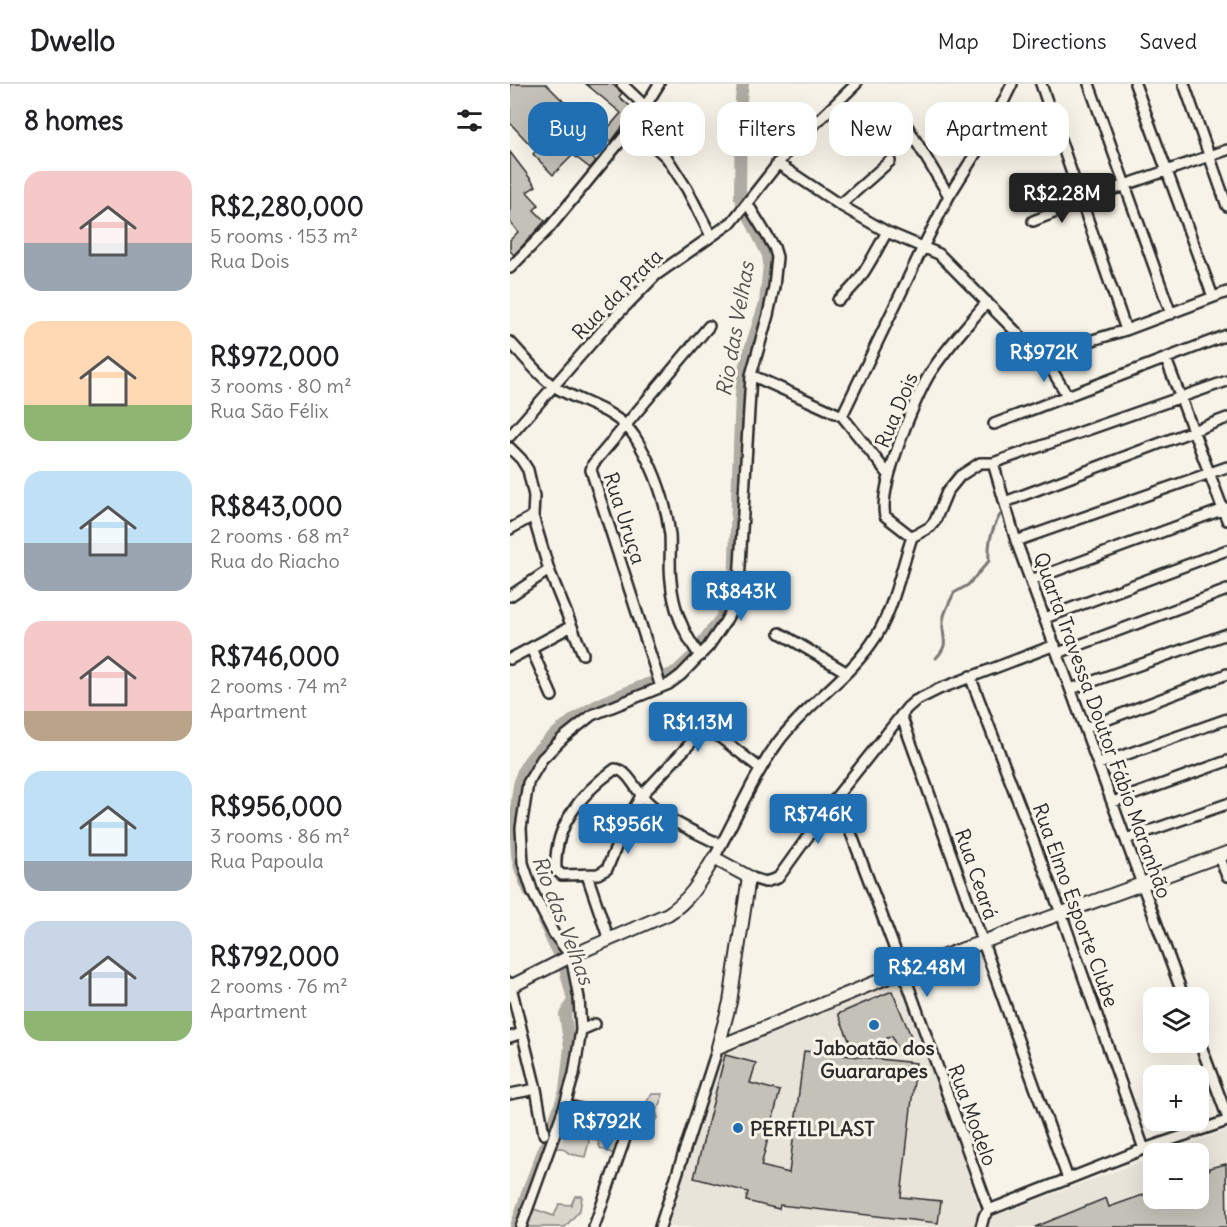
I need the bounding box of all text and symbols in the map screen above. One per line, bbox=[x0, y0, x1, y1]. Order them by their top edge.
text: Dwello bbox=[30, 23, 115, 59]
text: Map bbox=[938, 28, 979, 55]
text: Directions bbox=[1012, 28, 1106, 55]
text: Saved bbox=[1139, 28, 1197, 55]
chip: Buy bbox=[528, 102, 608, 156]
chip: Rent bbox=[620, 102, 705, 156]
chip: Filters bbox=[717, 102, 817, 156]
chip: New bbox=[829, 102, 913, 156]
chip: Apartment bbox=[925, 102, 1069, 156]
text: 8 homes bbox=[24, 104, 123, 137]
icon: filters bbox=[453, 104, 486, 137]
pin: R$2.28M bbox=[1007, 173, 1117, 224]
text: R$2.28M bbox=[1023, 180, 1101, 205]
text: R$2,280,000 bbox=[210, 190, 364, 223]
icon: home bbox=[72, 195, 144, 267]
text: 5 rooms · 153 m² bbox=[210, 223, 358, 248]
street label: Rua da Prata bbox=[566, 243, 668, 345]
text: Rua Dois bbox=[210, 248, 289, 273]
water label: Rio das Velhas bbox=[710, 258, 760, 398]
pin: R$972K bbox=[995, 332, 1093, 383]
text: R$972K bbox=[1010, 339, 1078, 364]
text: R$972,000 bbox=[210, 340, 340, 373]
icon: home bbox=[72, 345, 144, 417]
street label: Rua Dois bbox=[869, 369, 923, 451]
text: 3 rooms · 80 m² bbox=[210, 373, 352, 398]
text: Rua São Félix bbox=[210, 398, 329, 423]
street label: Rua Uruça bbox=[598, 469, 652, 567]
text: R$843,000 bbox=[210, 490, 343, 523]
icon: home bbox=[72, 495, 144, 567]
text: 2 rooms · 68 m² bbox=[210, 523, 350, 548]
text: Rua do Riacho bbox=[210, 548, 340, 573]
street label: Quarta Travessa Doutor Fábio Maranhão bbox=[1029, 549, 1177, 901]
pin: R$843K bbox=[692, 571, 790, 622]
text: R$843K bbox=[706, 578, 776, 603]
text: R$746,000 bbox=[210, 640, 340, 673]
icon: home bbox=[72, 645, 144, 717]
text: 2 rooms · 74 m² bbox=[210, 673, 347, 698]
text: Apartment bbox=[210, 698, 307, 723]
pin: R$1.13M bbox=[643, 702, 753, 753]
text: R$1.13M bbox=[663, 709, 733, 734]
text: R$956,000 bbox=[210, 790, 343, 823]
pin: R$746K bbox=[769, 794, 867, 845]
icon: home bbox=[72, 795, 144, 867]
street label: Rua Elmo Esporte Clube bbox=[1027, 800, 1125, 1010]
text: R$746K bbox=[784, 801, 852, 826]
pin: R$956K bbox=[579, 804, 677, 855]
text: R$956K bbox=[593, 811, 663, 836]
text: 3 rooms · 86 m² bbox=[210, 823, 350, 848]
street label: Rua Ceará bbox=[950, 825, 1004, 923]
text: Rua Papoula bbox=[210, 848, 324, 873]
water label: Rio das Velhas bbox=[526, 852, 600, 990]
text: R$792,000 bbox=[210, 940, 340, 973]
icon: home bbox=[72, 945, 144, 1017]
pin: R$2.48M bbox=[872, 947, 982, 998]
text: R$2.48M bbox=[888, 954, 966, 979]
text: 2 rooms · 76 m² bbox=[210, 973, 348, 998]
map controls bbox=[1143, 987, 1209, 1209]
button: layers bbox=[1143, 987, 1209, 1053]
text: Apartment bbox=[210, 998, 307, 1023]
marker: Jaboatão dos Guararapes bbox=[867, 1018, 881, 1032]
place label: Jaboatão dos Guararapes bbox=[813, 1035, 935, 1083]
street label: Rua Modelo bbox=[943, 1061, 1003, 1169]
button: + bbox=[1143, 1065, 1209, 1131]
pin: R$792K bbox=[558, 1101, 656, 1152]
text: R$792K bbox=[573, 1108, 641, 1133]
place label: PERFILPLAST bbox=[750, 1116, 875, 1141]
marker: PERFILPLAST bbox=[731, 1121, 745, 1135]
button: − bbox=[1143, 1143, 1209, 1209]

